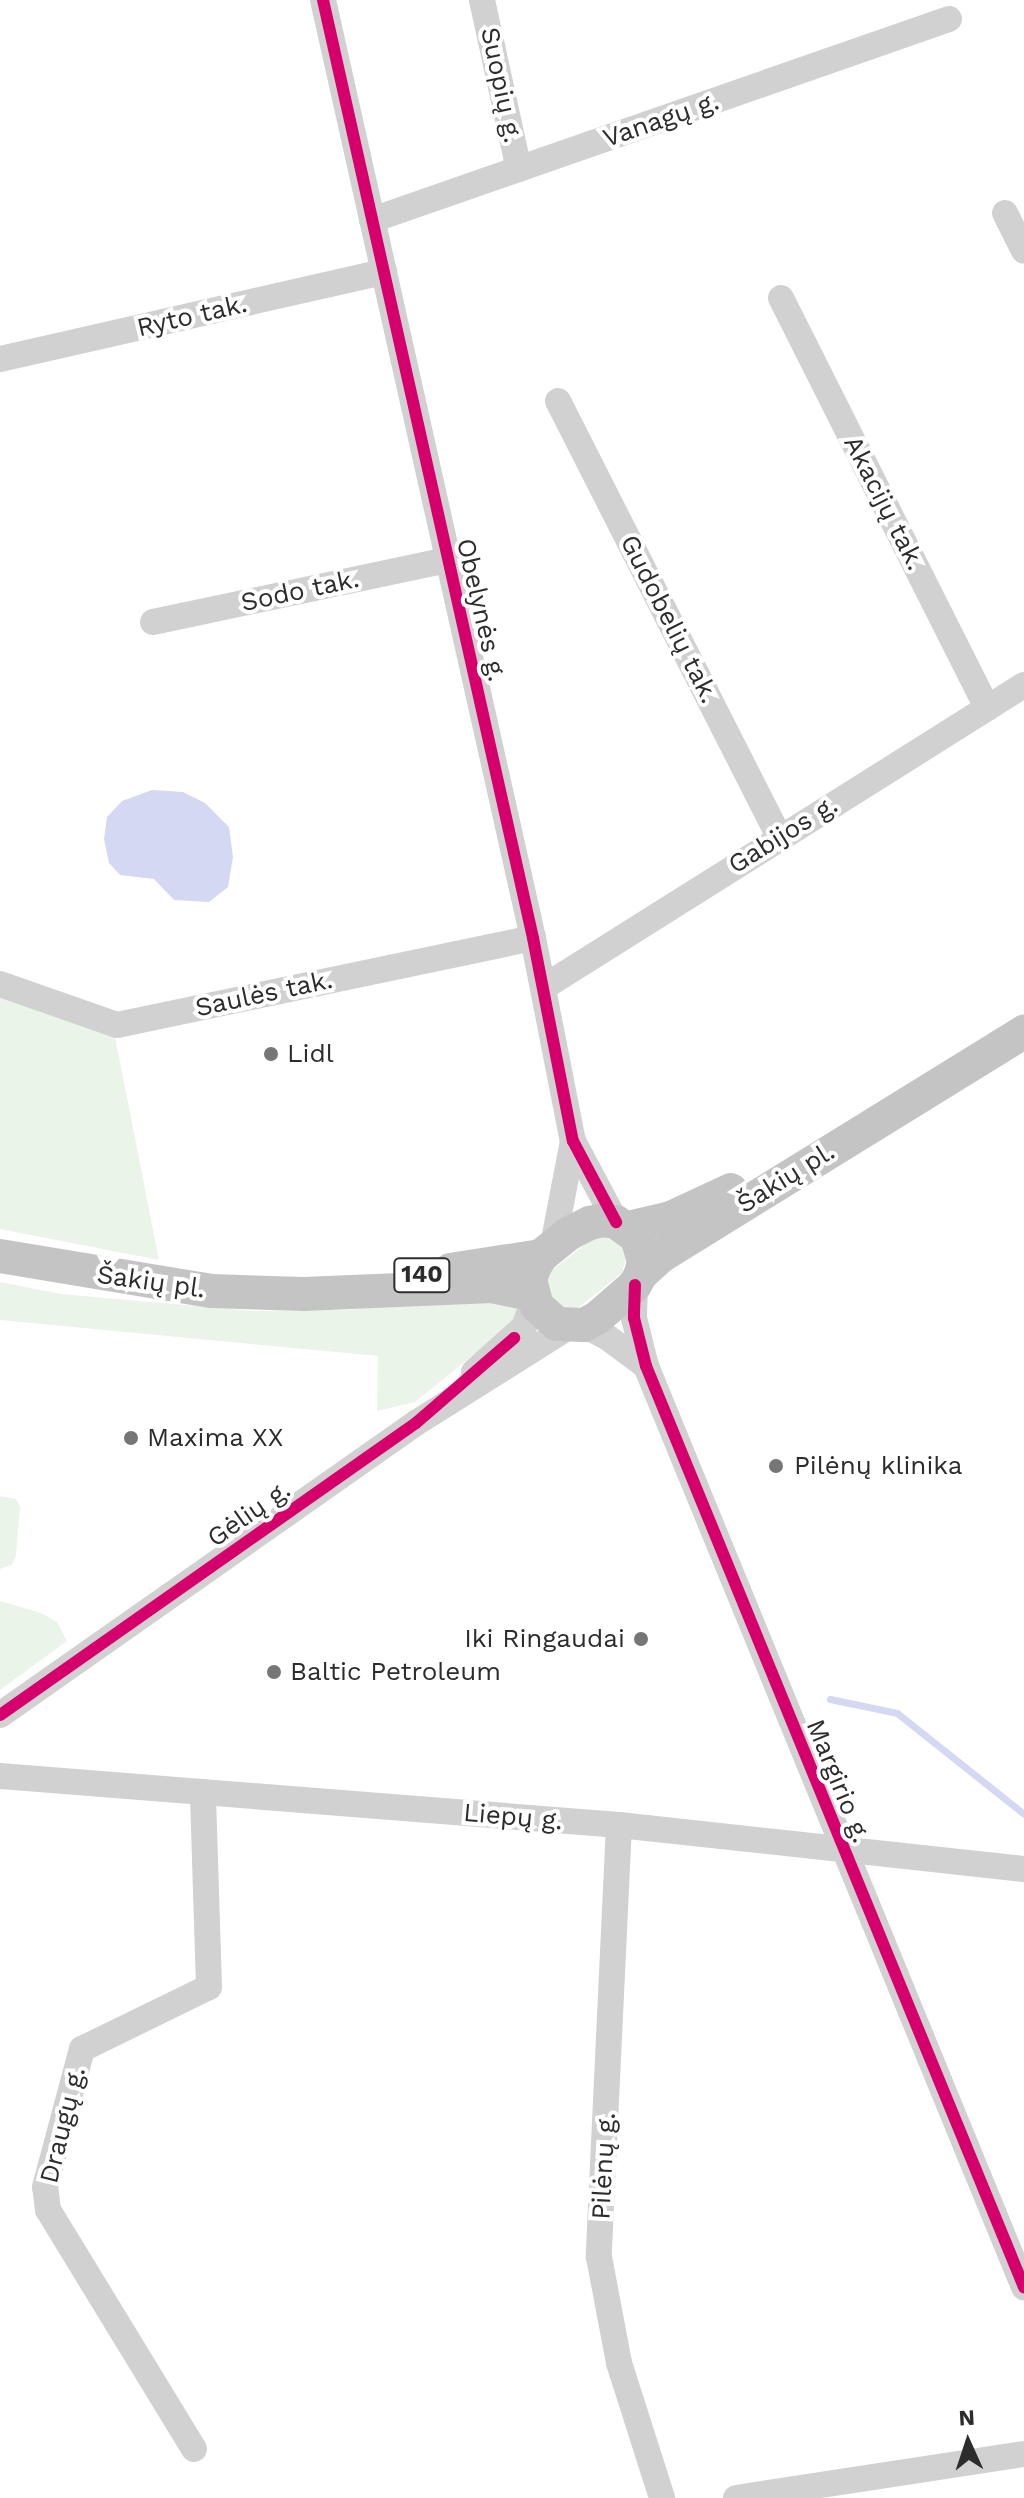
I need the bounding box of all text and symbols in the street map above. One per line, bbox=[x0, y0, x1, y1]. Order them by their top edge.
street label: Suopių g. bbox=[474, 25, 528, 145]
street label: Vanagų g. bbox=[599, 86, 723, 154]
street label: Ryto tak. bbox=[134, 288, 250, 344]
street label: Akacijų tak. bbox=[837, 430, 931, 576]
street label: Gudobelių tak. bbox=[613, 529, 725, 709]
street label: Obelynės g. bbox=[449, 535, 513, 685]
street label: Sodo tak. bbox=[238, 563, 362, 619]
street label: Gabijos g. bbox=[723, 789, 843, 881]
street label: Saulės tak. bbox=[192, 964, 336, 1024]
place label: Lidl bbox=[287, 1038, 334, 1070]
marker: Lidl bbox=[262, 1045, 280, 1063]
street label: Šakių pl. bbox=[732, 1136, 840, 1220]
road number: 140 bbox=[392, 1255, 452, 1295]
street label: Šakių pl. bbox=[95, 1259, 207, 1305]
place label: Maxima XX bbox=[147, 1422, 284, 1454]
marker: Maxima XX bbox=[122, 1429, 140, 1447]
place label: Pilėnų klinika bbox=[794, 1450, 963, 1482]
marker: Pilėnų klinika bbox=[765, 1455, 787, 1477]
street label: Gėlių g. bbox=[201, 1474, 297, 1554]
place label: Iki Ringaudai bbox=[464, 1623, 625, 1655]
marker: Iki Ringaudai bbox=[632, 1630, 650, 1648]
place label: Baltic Petroleum bbox=[290, 1656, 501, 1688]
marker: Baltic Petroleum bbox=[265, 1663, 283, 1681]
street label: Margirio g. bbox=[799, 1715, 877, 1847]
street label: Liepų g. bbox=[462, 1797, 564, 1837]
street label: Draugų g. bbox=[33, 2063, 93, 2187]
street label: Pilėnų g. bbox=[586, 2112, 622, 2220]
north arrow bbox=[928, 2402, 1008, 2482]
text: N bbox=[958, 2405, 976, 2430]

